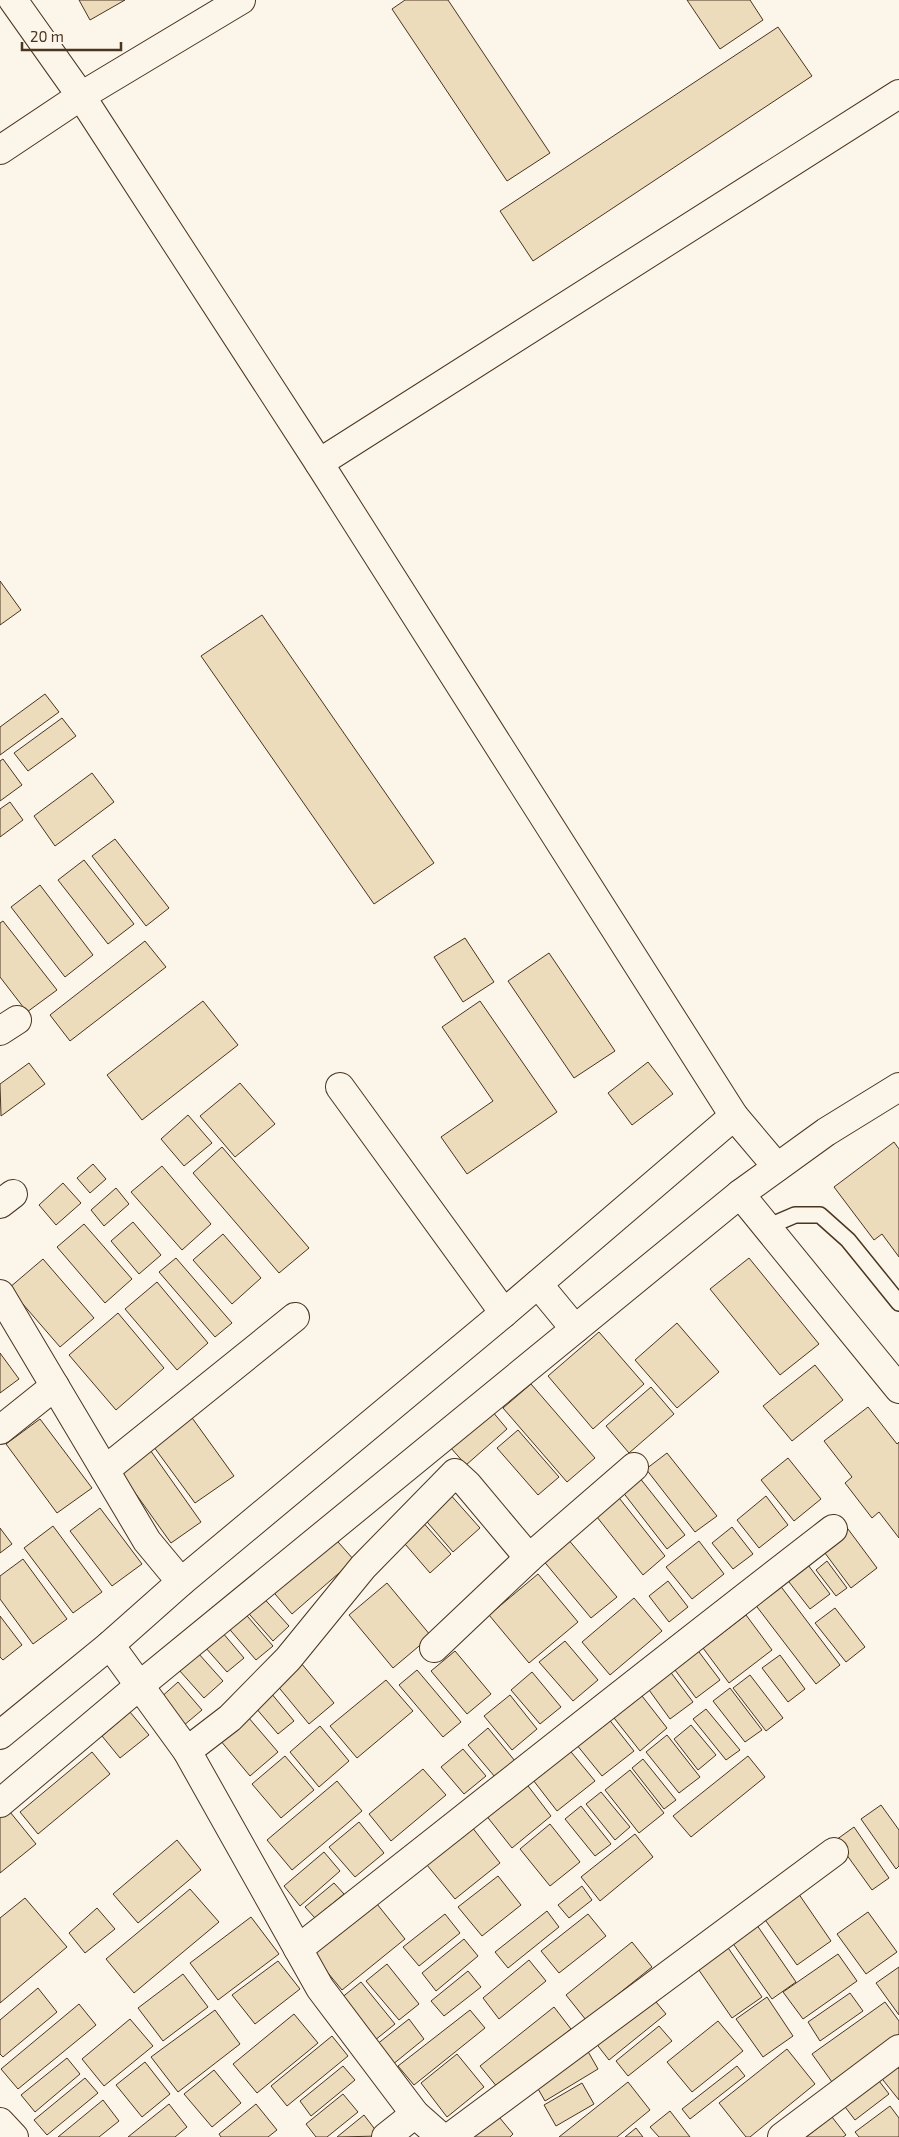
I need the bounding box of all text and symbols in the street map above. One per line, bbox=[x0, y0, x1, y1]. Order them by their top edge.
scale bar bbox=[22, 20, 121, 52]
text: 20 m bbox=[30, 27, 64, 45]

